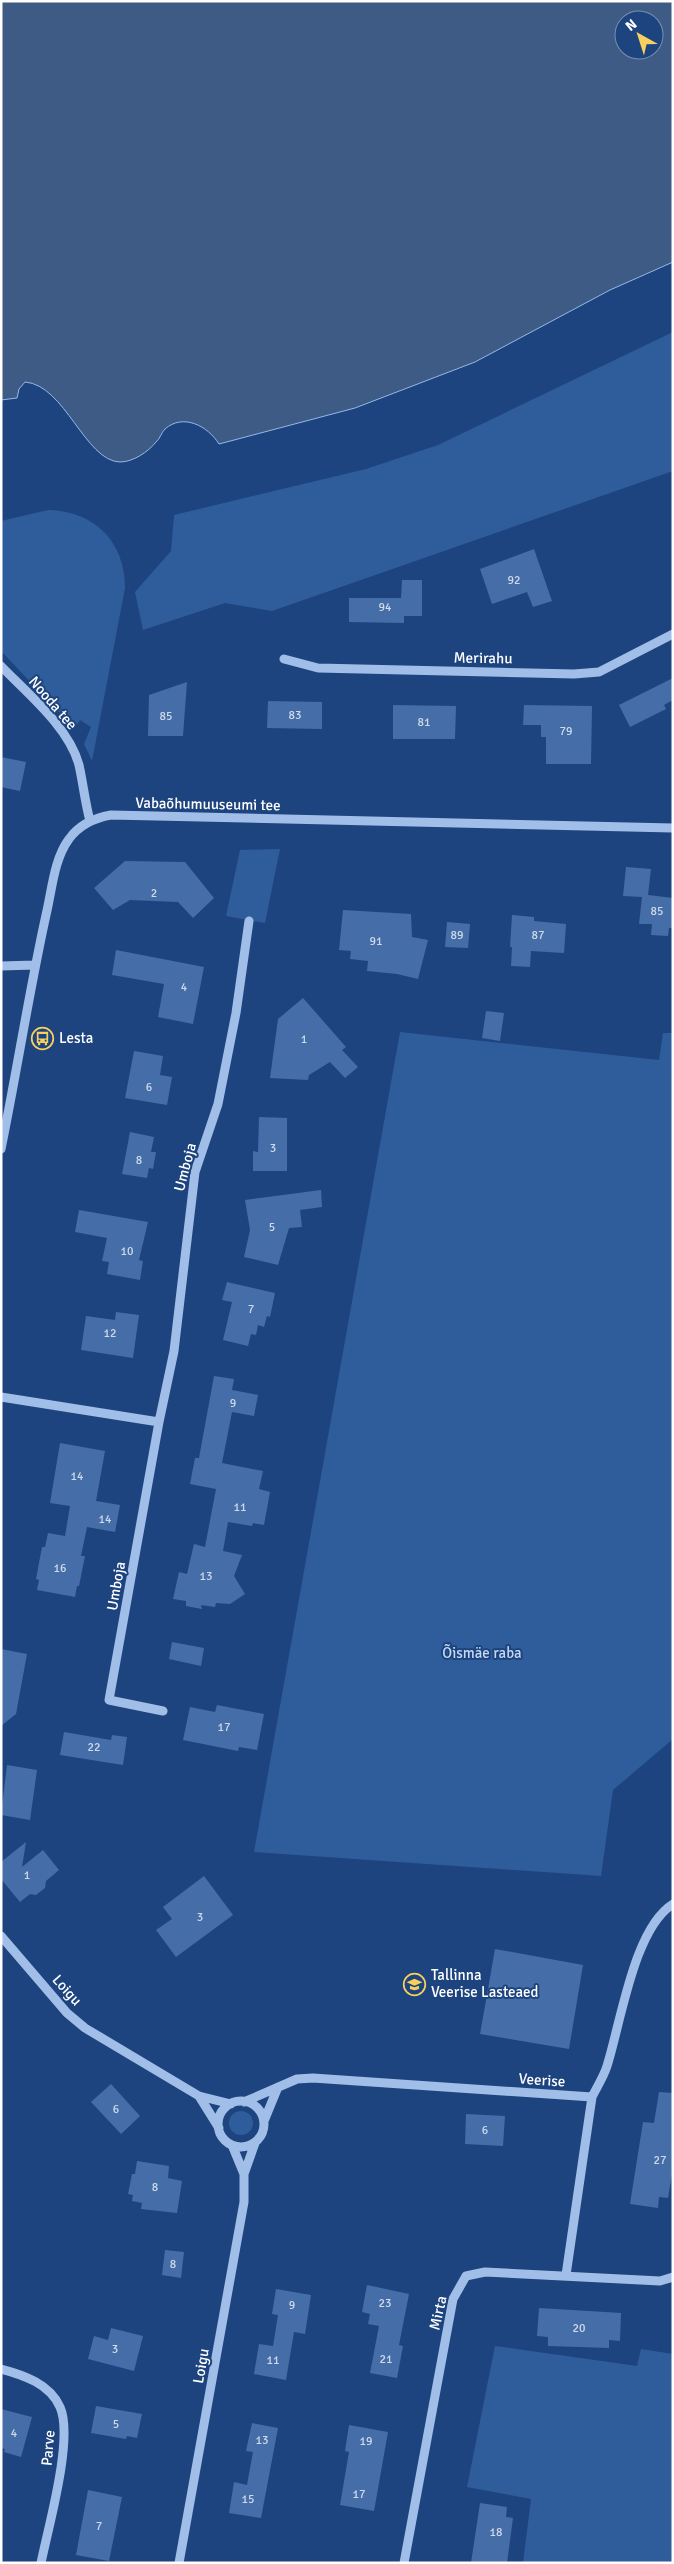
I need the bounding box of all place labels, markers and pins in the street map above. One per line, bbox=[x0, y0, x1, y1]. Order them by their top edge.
bus stop icon: Lesta bbox=[31, 1026, 55, 1050]
place label: Lesta bbox=[59, 1029, 93, 1047]
place label: Tallinna Veerise Lasteaed bbox=[431, 1966, 539, 2001]
school or university icon: Tallinna Veerise Lasteaed bbox=[403, 1972, 427, 1996]

